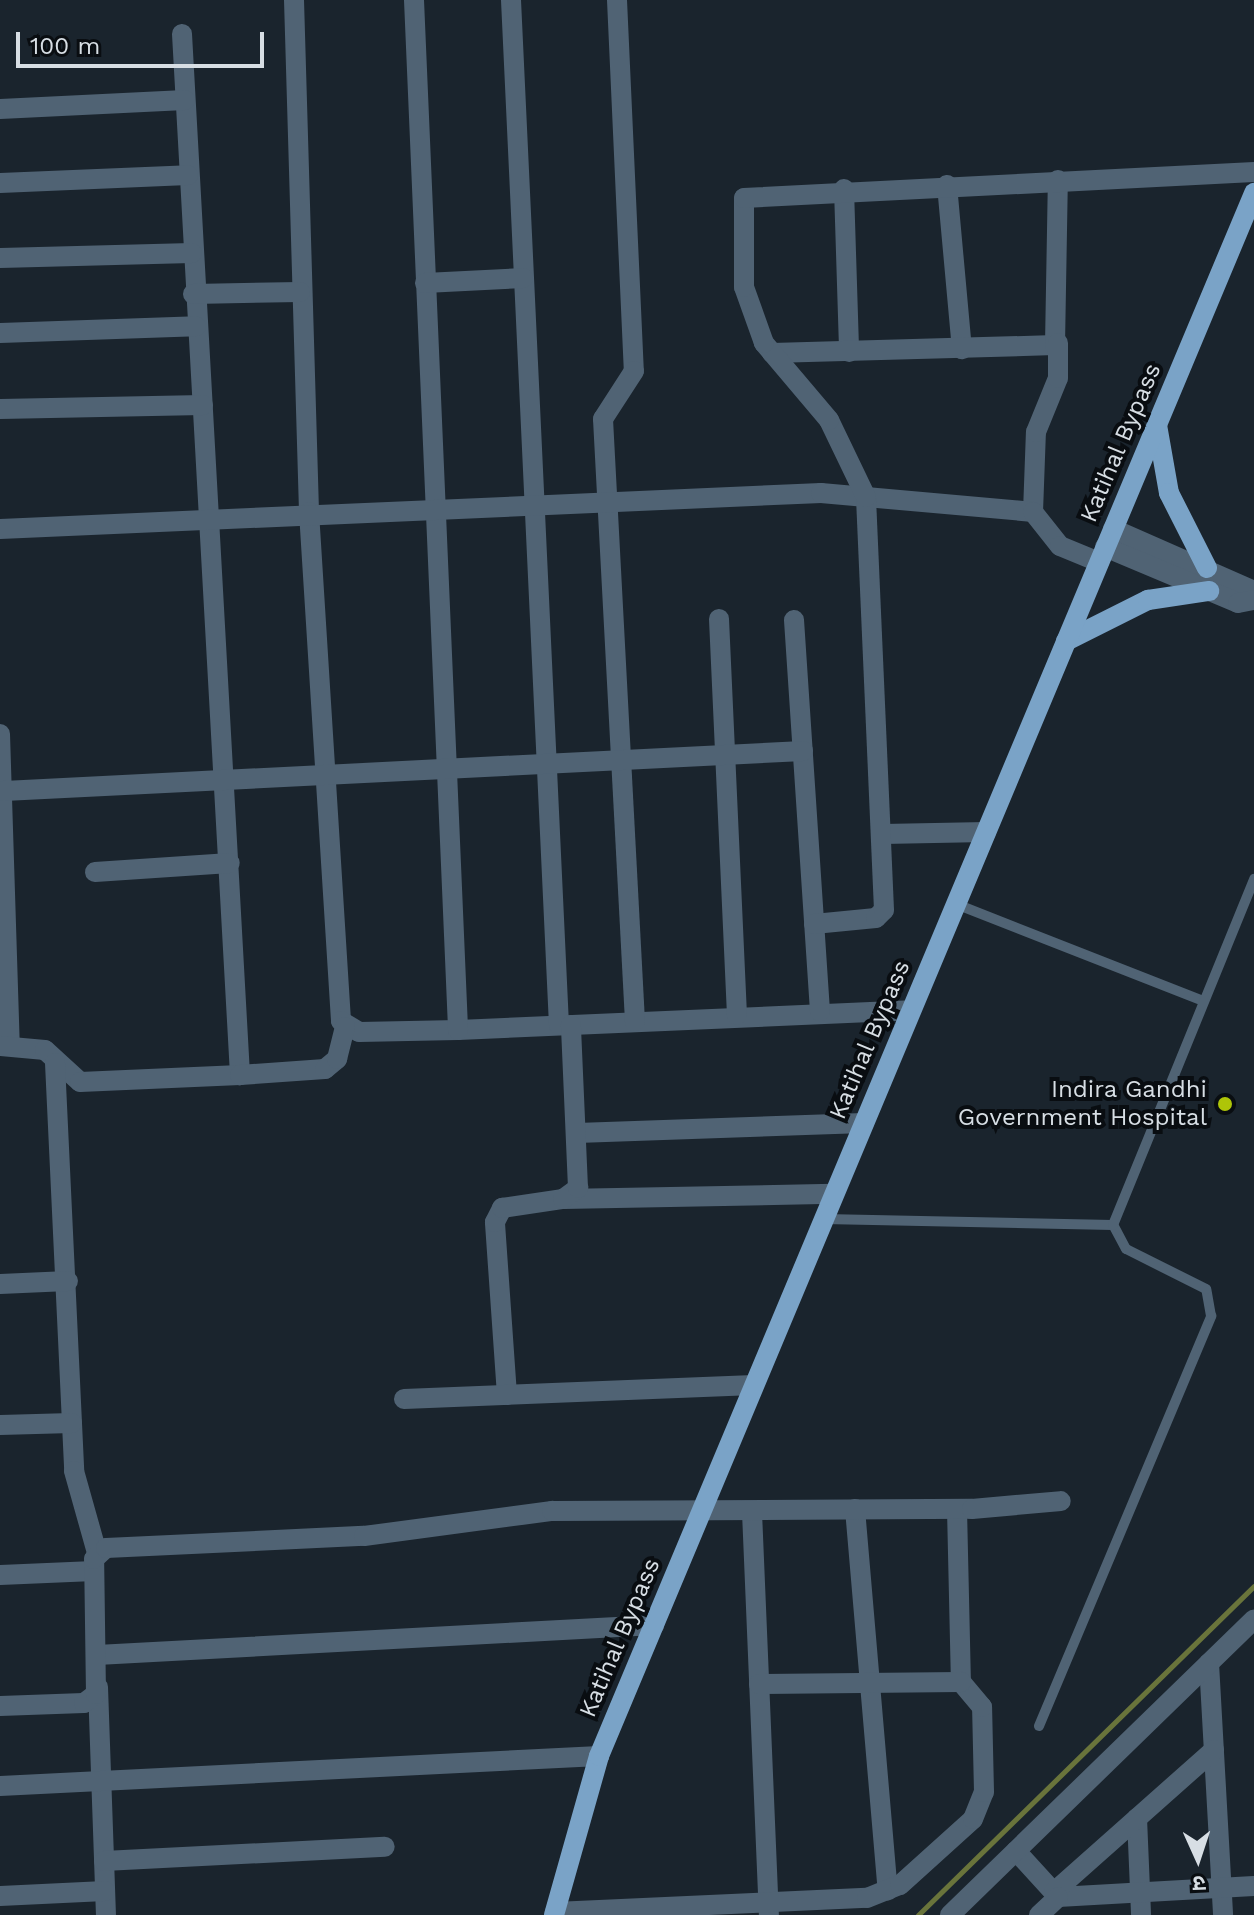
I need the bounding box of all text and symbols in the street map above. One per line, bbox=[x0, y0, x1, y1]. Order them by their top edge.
scale bar bbox=[20, 16, 268, 66]
text: 100 m bbox=[30, 32, 100, 60]
street label: Katihal Bypass bbox=[1074, 359, 1168, 527]
street label: Katihal Bypass bbox=[823, 956, 917, 1124]
place label: Indira Gandhi Government Hospital bbox=[958, 1076, 1207, 1132]
marker: Indira Gandhi Government Hospital bbox=[1214, 1093, 1236, 1115]
street label: Katihal Bypass bbox=[573, 1554, 667, 1722]
north arrow bbox=[1158, 1819, 1238, 1899]
text: उ bbox=[1192, 1871, 1206, 1896]

